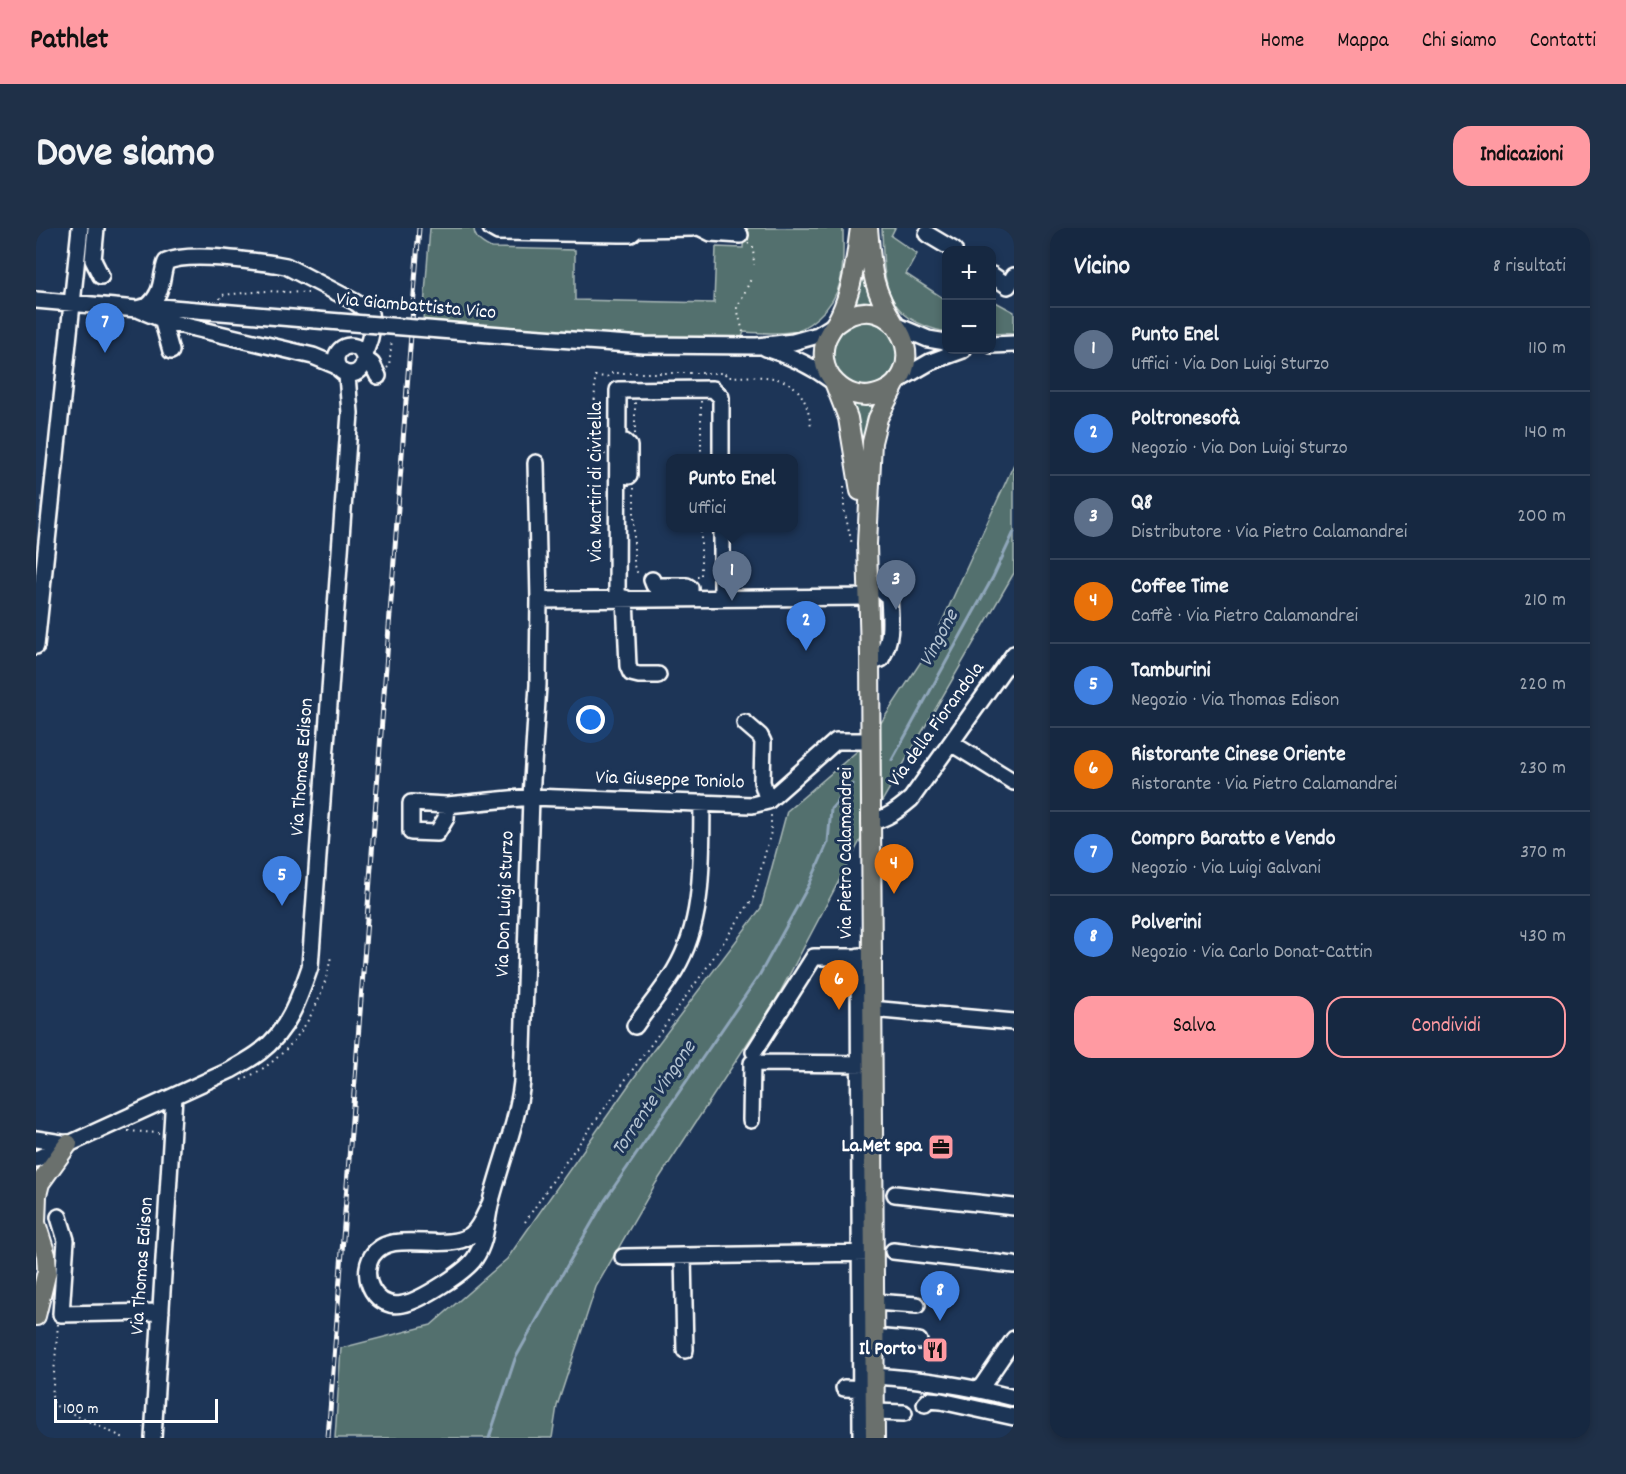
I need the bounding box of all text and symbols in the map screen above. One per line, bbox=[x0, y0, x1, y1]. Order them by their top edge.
text: Pathlet bbox=[30, 22, 108, 62]
text: Home bbox=[1261, 27, 1304, 57]
text: Mappa bbox=[1337, 27, 1389, 57]
text: Chi siamo bbox=[1422, 27, 1497, 57]
text: Contatti bbox=[1530, 27, 1596, 57]
text: Dove siamo bbox=[36, 126, 215, 186]
button: Indicazioni bbox=[1453, 126, 1590, 186]
map controls bbox=[942, 246, 996, 354]
button: + bbox=[942, 246, 996, 300]
text: Vicino bbox=[1074, 249, 1130, 286]
text: 8 risultati bbox=[1493, 253, 1566, 281]
street label: Via Giambattista Vico bbox=[335, 286, 497, 328]
button: − bbox=[942, 300, 996, 354]
pin: 7 bbox=[86, 304, 124, 353]
text: Punto Enel bbox=[1131, 320, 1219, 351]
text: 1 bbox=[1091, 335, 1096, 363]
text: 110 m bbox=[1528, 335, 1566, 363]
text: Uffici · Via Don Luigi Sturzo bbox=[1131, 351, 1329, 379]
street label: Via Martiri di Civitella bbox=[583, 401, 611, 562]
text: Poltronesofà bbox=[1131, 404, 1240, 435]
text: 2 bbox=[1089, 419, 1098, 447]
text: 140 m bbox=[1524, 419, 1566, 447]
text: Negozio · Via Don Luigi Sturzo bbox=[1131, 435, 1348, 463]
popup bbox=[666, 454, 798, 532]
text: Punto Enel bbox=[688, 464, 776, 495]
text: Q8 bbox=[1131, 488, 1153, 519]
text: Uffici bbox=[688, 495, 726, 523]
text: 3 bbox=[1089, 503, 1098, 531]
text: 200 m bbox=[1517, 503, 1566, 531]
text: Distributore · Via Pietro Calamandrei bbox=[1131, 519, 1407, 547]
pin: 1 bbox=[712, 552, 752, 601]
pin: 3 bbox=[876, 560, 916, 610]
text: Coffee Time bbox=[1131, 572, 1229, 603]
text: 4 bbox=[1089, 587, 1098, 615]
text: 210 m bbox=[1524, 587, 1566, 615]
pin: 2 bbox=[786, 602, 826, 651]
water label: Vingone bbox=[912, 603, 968, 673]
text: Caffè · Via Pietro Calamandrei bbox=[1131, 603, 1358, 631]
street label: Via della Fiorandola bbox=[882, 656, 992, 793]
text: Tamburini bbox=[1131, 656, 1211, 687]
text: 5 bbox=[1089, 671, 1098, 699]
text: 220 m bbox=[1519, 671, 1566, 699]
text: Negozio · Via Thomas Edison bbox=[1131, 687, 1339, 715]
street label: Via Thomas Edison bbox=[284, 697, 322, 837]
your location bbox=[576, 705, 605, 734]
text: Ristorante Cinese Oriente bbox=[1131, 740, 1346, 771]
text: 6 bbox=[1089, 755, 1098, 783]
text: 230 m bbox=[1519, 755, 1566, 783]
street label: Via Giuseppe Toniolo bbox=[595, 764, 745, 798]
street label: Via Pietro Calamandrei bbox=[833, 767, 861, 939]
text: Ristorante · Via Pietro Calamandrei bbox=[1131, 771, 1397, 799]
text: Compro Baratto e Vendo bbox=[1131, 824, 1335, 855]
street label: Via Don Luigi Sturzo bbox=[489, 830, 523, 978]
text: 7 bbox=[1090, 839, 1097, 867]
text: 370 m bbox=[1520, 839, 1566, 867]
pin: 4 bbox=[874, 844, 914, 894]
text: Negozio · Via Luigi Galvani bbox=[1131, 855, 1321, 883]
pin: 5 bbox=[262, 856, 302, 906]
text: Polverini bbox=[1131, 908, 1201, 939]
text: 8 bbox=[1089, 923, 1098, 951]
text: 430 m bbox=[1520, 923, 1566, 951]
text: Negozio · Via Carlo Donat-Cattin bbox=[1131, 939, 1372, 967]
pin: 6 bbox=[820, 960, 858, 1010]
button: Salva bbox=[1074, 996, 1314, 1058]
button: Condividi bbox=[1326, 996, 1566, 1058]
water label: Torrente Vingone bbox=[605, 1034, 706, 1163]
office icon: La.Met spa bbox=[926, 1132, 956, 1162]
place label: La.Met spa bbox=[842, 1133, 923, 1161]
street label: Via Thomas Edison bbox=[124, 1196, 162, 1336]
pin: 8 bbox=[920, 1272, 960, 1321]
restaurant icon: Il Porto bbox=[920, 1335, 950, 1365]
place label: Il Porto bbox=[859, 1336, 916, 1364]
scale bar bbox=[54, 1396, 218, 1424]
text: 100 m bbox=[63, 1398, 99, 1421]

